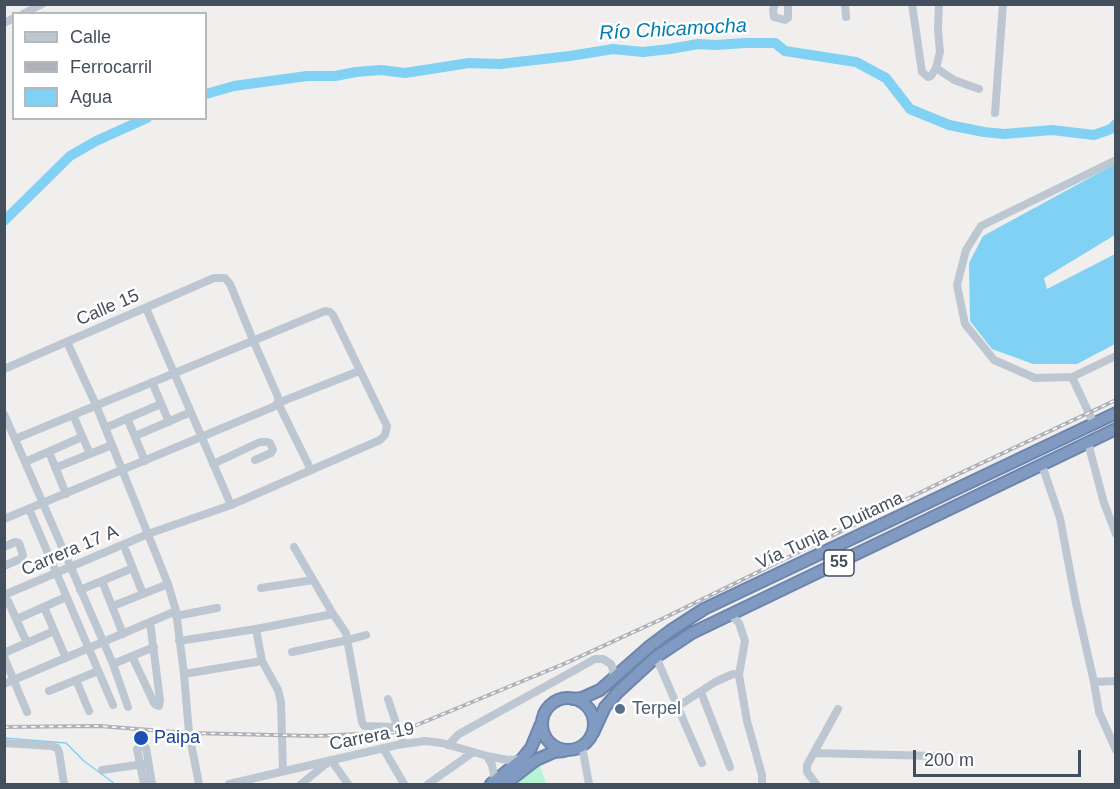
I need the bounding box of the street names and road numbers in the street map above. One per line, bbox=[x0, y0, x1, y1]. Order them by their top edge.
street label: Calle 15 bbox=[73, 285, 143, 331]
street label: Vía Tunja - Duitama bbox=[753, 488, 907, 574]
street label: Carrera 17 A bbox=[18, 521, 122, 581]
road number: 55 bbox=[824, 550, 854, 576]
street label: Carrera 19 bbox=[328, 718, 416, 756]

